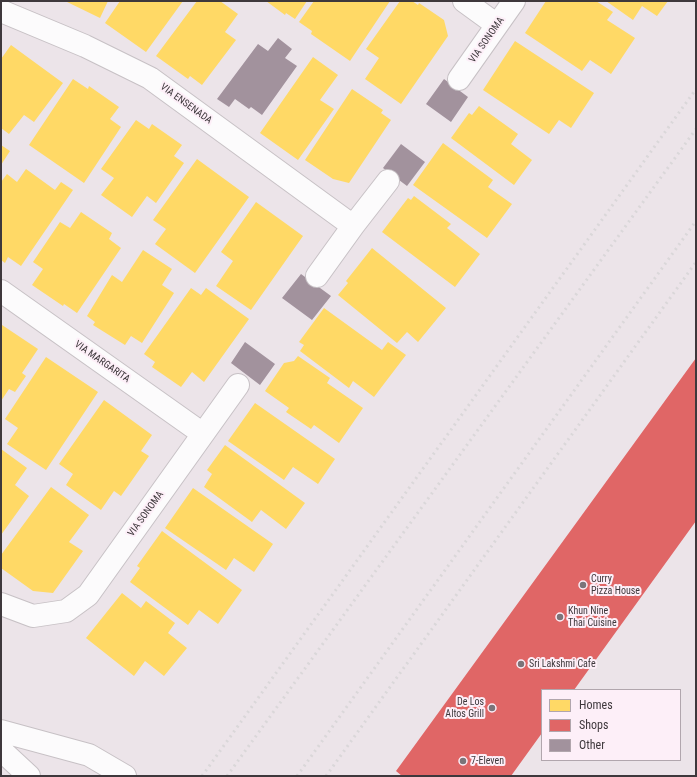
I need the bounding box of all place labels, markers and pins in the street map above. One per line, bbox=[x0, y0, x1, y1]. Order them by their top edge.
place label: Curry Pizza House bbox=[591, 573, 640, 596]
marker: Curry Pizza House bbox=[578, 580, 588, 590]
place label: Khun Nine Thai Cuisine bbox=[568, 605, 617, 628]
marker: Khun Nine Thai Cuisine bbox=[555, 612, 565, 622]
place label: Sri Lakshmi Cafe bbox=[529, 658, 596, 670]
marker: Sri Lakshmi Cafe bbox=[516, 659, 526, 669]
place label: De Los Altos Grill bbox=[445, 696, 484, 720]
marker: De Los Altos Grill bbox=[487, 703, 497, 713]
place label: 7-Eleven bbox=[471, 755, 504, 767]
marker: 7-Eleven bbox=[458, 756, 468, 766]

